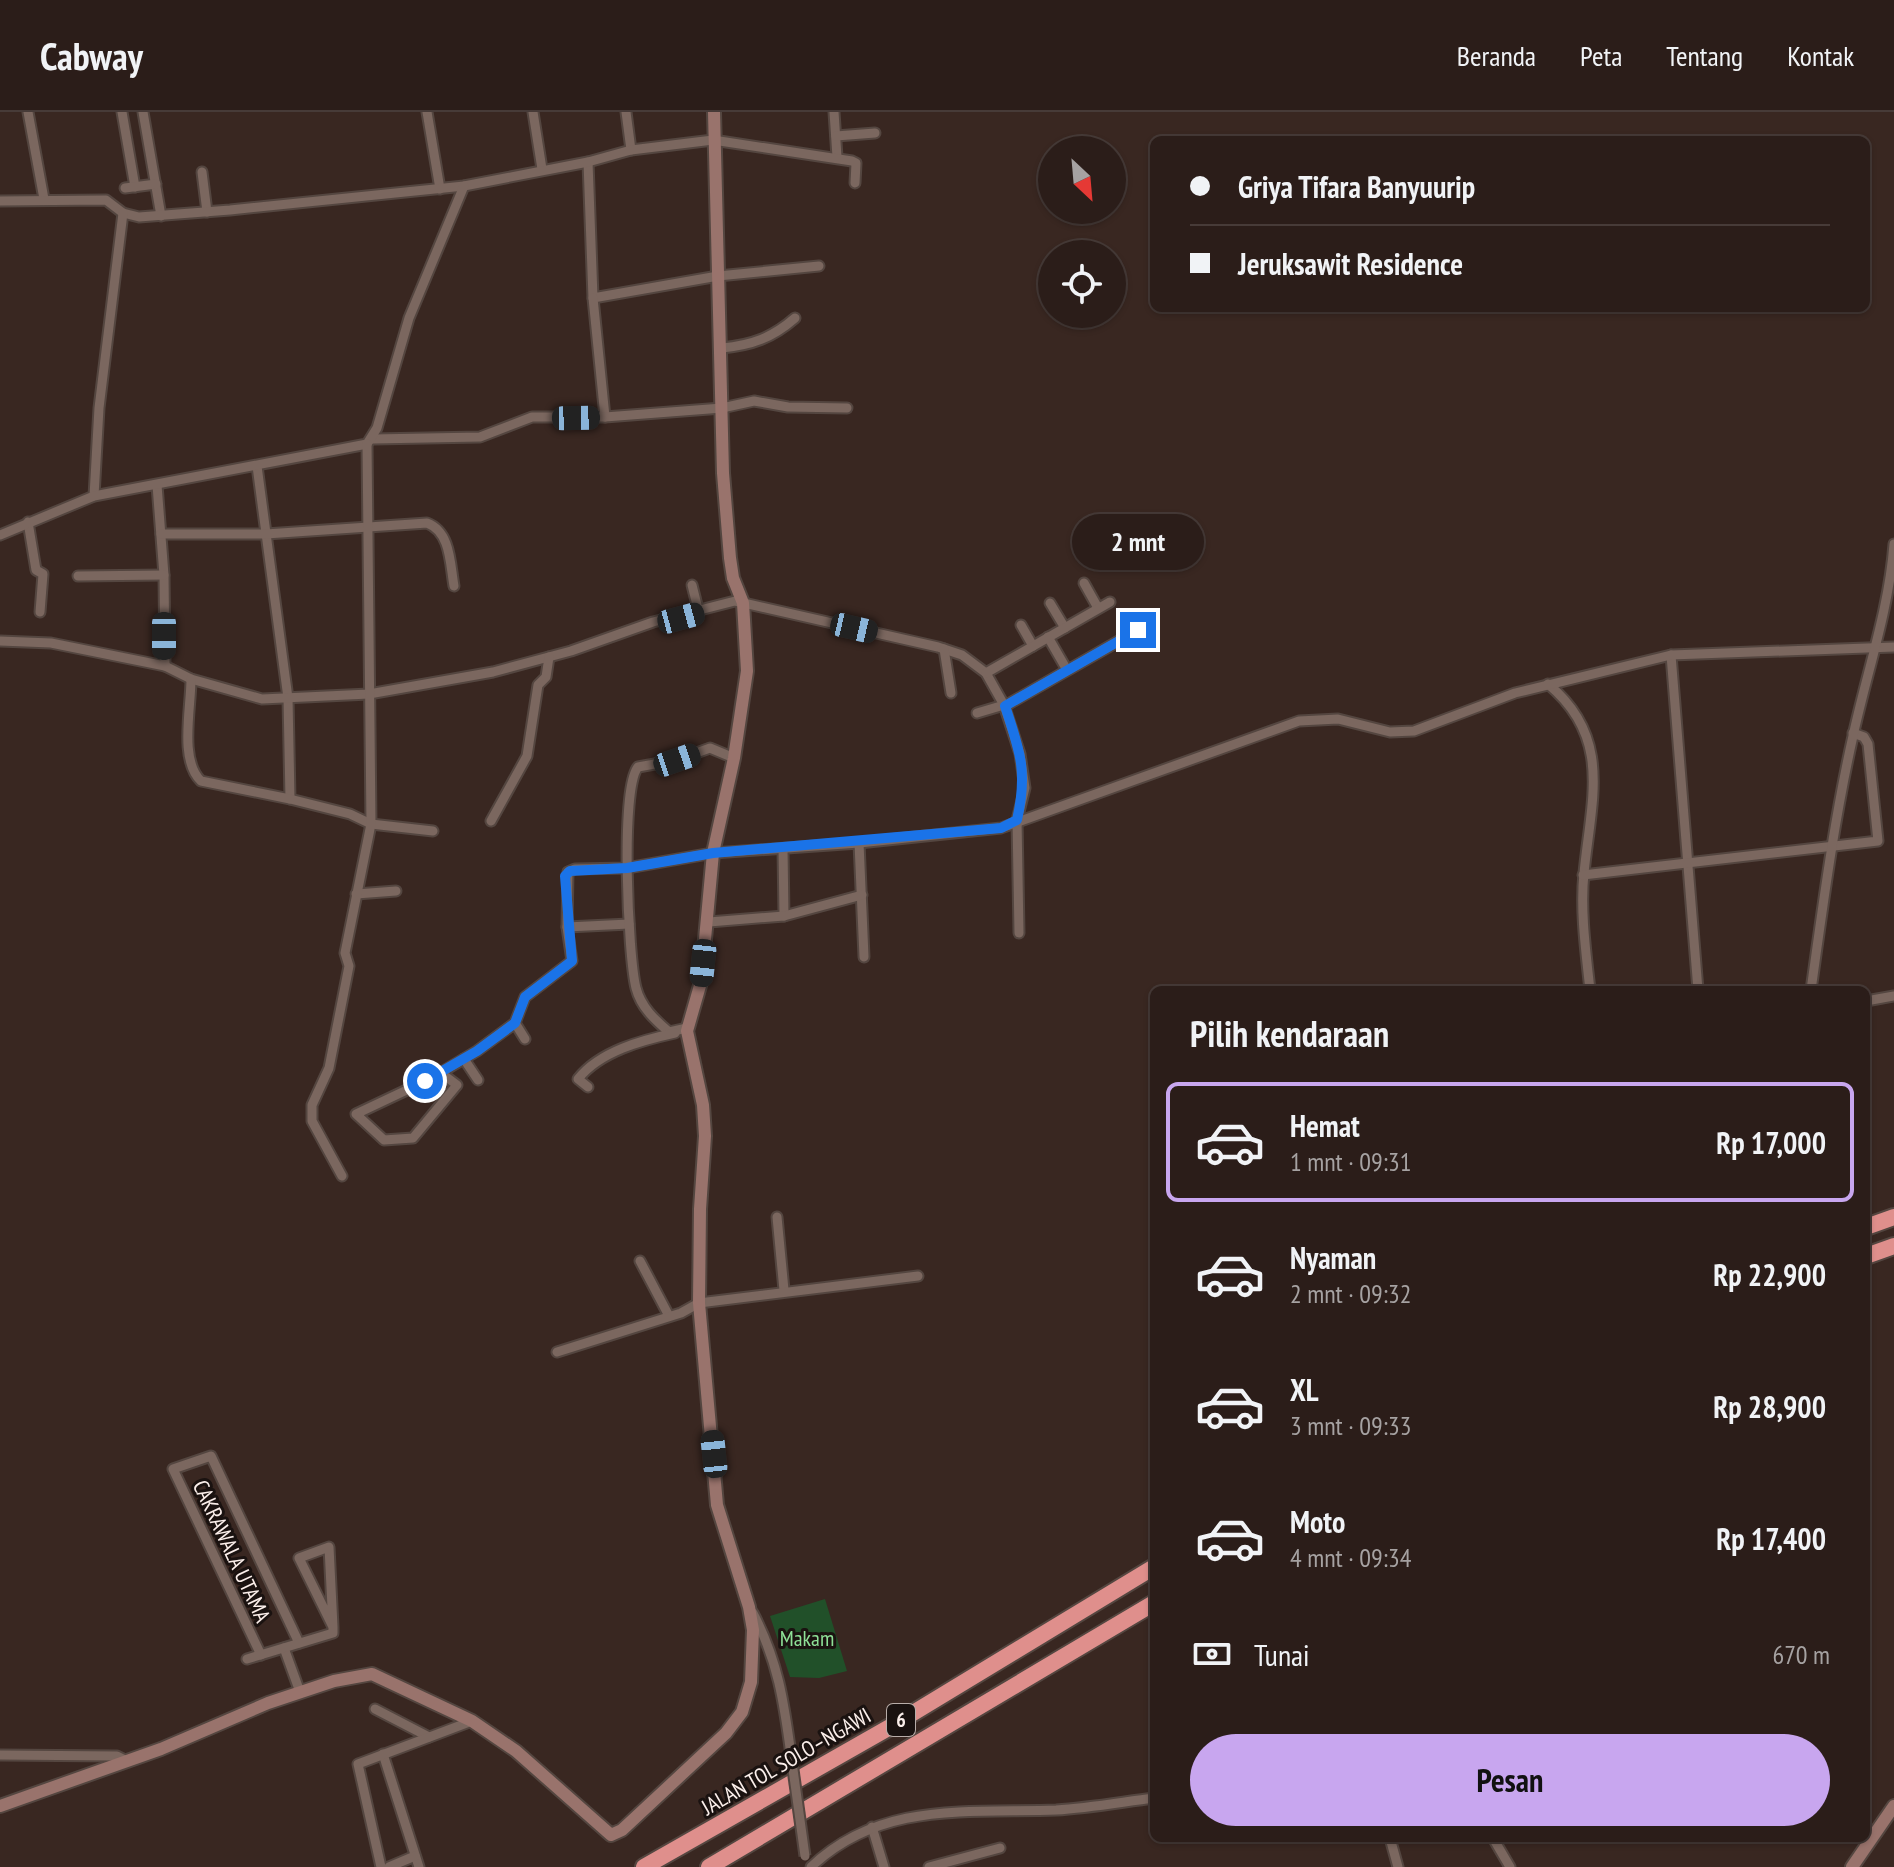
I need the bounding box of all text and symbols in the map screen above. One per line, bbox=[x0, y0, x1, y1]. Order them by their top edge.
text: Cabway bbox=[40, 31, 143, 80]
text: Beranda bbox=[1457, 37, 1536, 74]
text: Peta bbox=[1580, 37, 1622, 74]
text: Tentang bbox=[1666, 37, 1743, 74]
text: Kontak bbox=[1787, 37, 1854, 74]
north arrow bbox=[1038, 136, 1126, 224]
map controls bbox=[1038, 136, 1126, 328]
text: Griya Tifara Banyuurip bbox=[1238, 167, 1475, 206]
button: locate bbox=[1038, 240, 1126, 328]
text: Jeruksawit Residence bbox=[1238, 244, 1463, 283]
car bbox=[552, 406, 600, 430]
callout: 2 mnt bbox=[1072, 514, 1204, 570]
text: 2 mnt bbox=[1111, 525, 1165, 558]
car bbox=[655, 600, 707, 636]
car bbox=[828, 611, 880, 645]
car bbox=[152, 612, 176, 660]
route end bbox=[1120, 612, 1156, 648]
car bbox=[650, 741, 704, 779]
car bbox=[689, 938, 717, 988]
text: Pilih kendaraan bbox=[1190, 1010, 1389, 1057]
route start bbox=[407, 1063, 443, 1099]
icon: car bbox=[1194, 1106, 1266, 1178]
text: Hemat bbox=[1290, 1106, 1360, 1145]
text: Rp 17,000 bbox=[1716, 1123, 1826, 1162]
text: 1 mnt · 09:31 bbox=[1290, 1145, 1411, 1178]
icon: car bbox=[1194, 1238, 1266, 1310]
text: Nyaman bbox=[1290, 1238, 1376, 1277]
text: Rp 22,900 bbox=[1713, 1255, 1826, 1294]
text: 2 mnt · 09:32 bbox=[1290, 1277, 1411, 1310]
icon: car bbox=[1194, 1370, 1266, 1442]
text: XL bbox=[1290, 1370, 1319, 1409]
text: Rp 28,900 bbox=[1713, 1387, 1826, 1426]
text: 3 mnt · 09:33 bbox=[1290, 1409, 1411, 1442]
car bbox=[700, 1429, 728, 1479]
street label: CAKRAWALA UTAMA bbox=[187, 1475, 277, 1627]
icon: car bbox=[1194, 1502, 1266, 1574]
text: Moto bbox=[1290, 1502, 1345, 1541]
text: Rp 17,400 bbox=[1716, 1519, 1826, 1558]
text: 4 mnt · 09:34 bbox=[1290, 1541, 1411, 1574]
park label: Makam bbox=[780, 1624, 834, 1652]
icon: cash bbox=[1190, 1632, 1234, 1676]
text: Tunai bbox=[1254, 1635, 1310, 1674]
text: 670 m bbox=[1772, 1638, 1830, 1671]
street label: JALAN TOL SOLO–NGAWI bbox=[695, 1701, 876, 1821]
road number: 6 bbox=[887, 1704, 915, 1736]
button: Pesan bbox=[1190, 1734, 1830, 1826]

